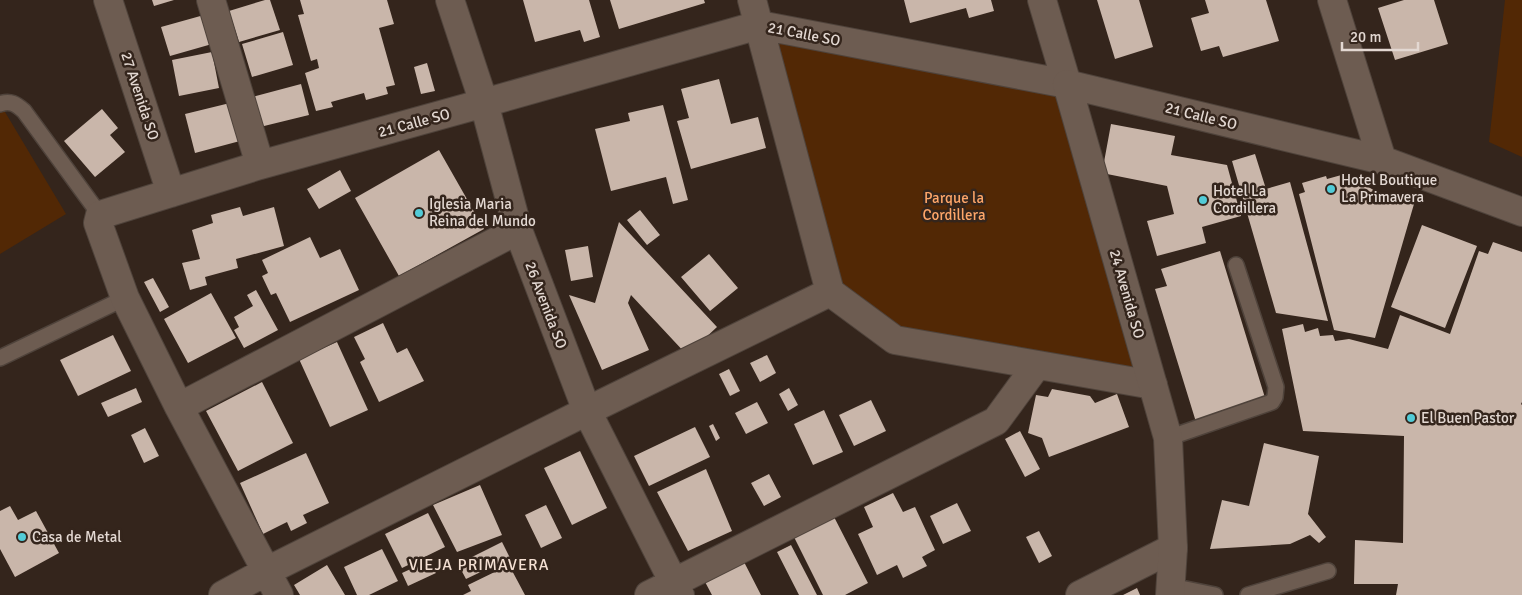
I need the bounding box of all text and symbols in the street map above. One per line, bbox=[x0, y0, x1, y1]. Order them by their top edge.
street label: 21 Calle SO bbox=[766, 18, 842, 50]
scale bar bbox=[1342, 20, 1418, 52]
text: 20 m bbox=[1350, 28, 1381, 46]
street label: 27 Avenida SO bbox=[117, 50, 163, 143]
street label: 21 Calle SO bbox=[1163, 98, 1239, 134]
street label: 21 Calle SO bbox=[376, 105, 452, 141]
place label: Hotel Boutique La Primavera bbox=[1341, 171, 1437, 206]
place label: Hotel La Cordillera bbox=[1213, 182, 1276, 217]
marker: Hotel Boutique La Primavera bbox=[1325, 183, 1337, 195]
park label: Parque la Cordillera bbox=[922, 189, 986, 224]
marker: Hotel La Cordillera bbox=[1197, 194, 1209, 206]
place label: Iglesia Maria Reina del Mundo bbox=[429, 195, 536, 230]
marker: Iglesia Maria Reina del Mundo bbox=[413, 207, 425, 219]
street label: 24 Avenida SO bbox=[1106, 247, 1148, 341]
street label: 26 Avenida SO bbox=[521, 259, 571, 351]
place label: El Buen Pastor bbox=[1421, 409, 1515, 427]
marker: El Buen Pastor bbox=[1405, 412, 1417, 424]
place label: Casa de Metal bbox=[32, 528, 122, 546]
marker: Casa de Metal bbox=[16, 531, 28, 543]
district label: VIEJA PRIMAVERA bbox=[408, 555, 550, 575]

